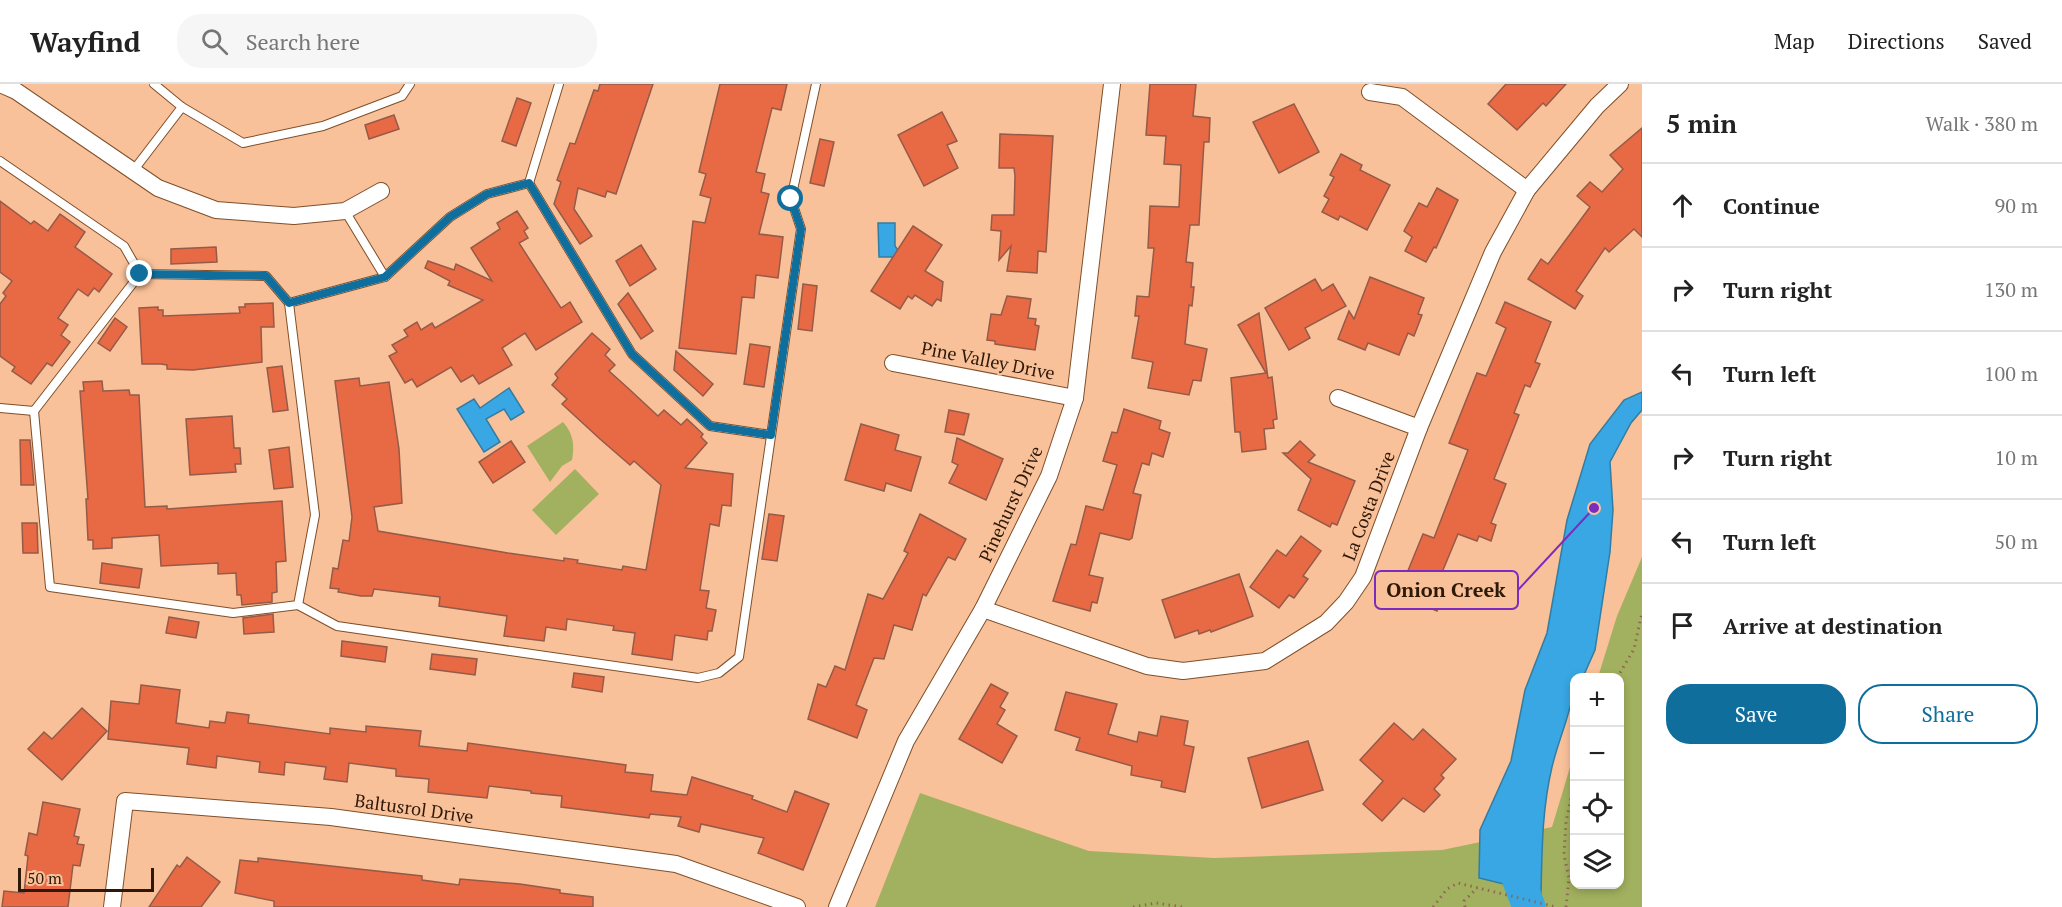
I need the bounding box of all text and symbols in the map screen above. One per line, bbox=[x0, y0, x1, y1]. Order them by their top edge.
search box bbox=[177, 14, 597, 68]
text: Wayfind bbox=[30, 23, 141, 60]
icon: search bbox=[198, 25, 231, 58]
text: Search here bbox=[246, 27, 360, 56]
text: Map bbox=[1774, 27, 1815, 55]
text: Directions bbox=[1848, 27, 1945, 55]
text: Saved bbox=[1978, 27, 2032, 55]
text: 5 min bbox=[1666, 106, 1737, 140]
text: Walk · 380 m bbox=[1926, 110, 2038, 137]
route start bbox=[777, 185, 803, 211]
icon: ahead bbox=[1666, 189, 1699, 222]
text: Continue bbox=[1723, 191, 1820, 220]
text: 90 m bbox=[1995, 192, 2038, 219]
route end bbox=[126, 260, 152, 286]
icon: right bbox=[1666, 273, 1699, 306]
text: Turn right bbox=[1723, 275, 1832, 304]
text: 130 m bbox=[1984, 276, 2038, 303]
street label: Pine Valley Drive bbox=[919, 335, 1057, 385]
icon: left bbox=[1666, 357, 1699, 390]
text: Turn left bbox=[1723, 359, 1816, 388]
text: 100 m bbox=[1984, 360, 2038, 387]
icon: right bbox=[1666, 441, 1699, 474]
street label: Pinehurst Drive bbox=[973, 442, 1047, 566]
text: Turn right bbox=[1723, 443, 1832, 472]
text: 10 m bbox=[1995, 444, 2038, 471]
street label: La Costa Drive bbox=[1336, 448, 1400, 564]
icon: left bbox=[1666, 525, 1699, 558]
text: Turn left bbox=[1723, 527, 1816, 556]
text: 50 m bbox=[1995, 528, 2038, 555]
callout: Onion Creek bbox=[1375, 571, 1518, 609]
text: Onion Creek bbox=[1386, 576, 1506, 603]
icon: arrive bbox=[1666, 609, 1699, 642]
text: Arrive at destination bbox=[1723, 611, 1942, 640]
map controls bbox=[1570, 673, 1624, 889]
button: + bbox=[1570, 673, 1624, 727]
button: Save bbox=[1666, 684, 1846, 744]
button: Share bbox=[1858, 684, 2038, 744]
button: − bbox=[1570, 727, 1624, 781]
button: locate bbox=[1570, 781, 1624, 835]
street label: Baltusrol Drive bbox=[353, 788, 475, 828]
button: layers bbox=[1570, 835, 1624, 889]
scale bar bbox=[18, 865, 154, 892]
text: 50 m bbox=[27, 867, 62, 889]

